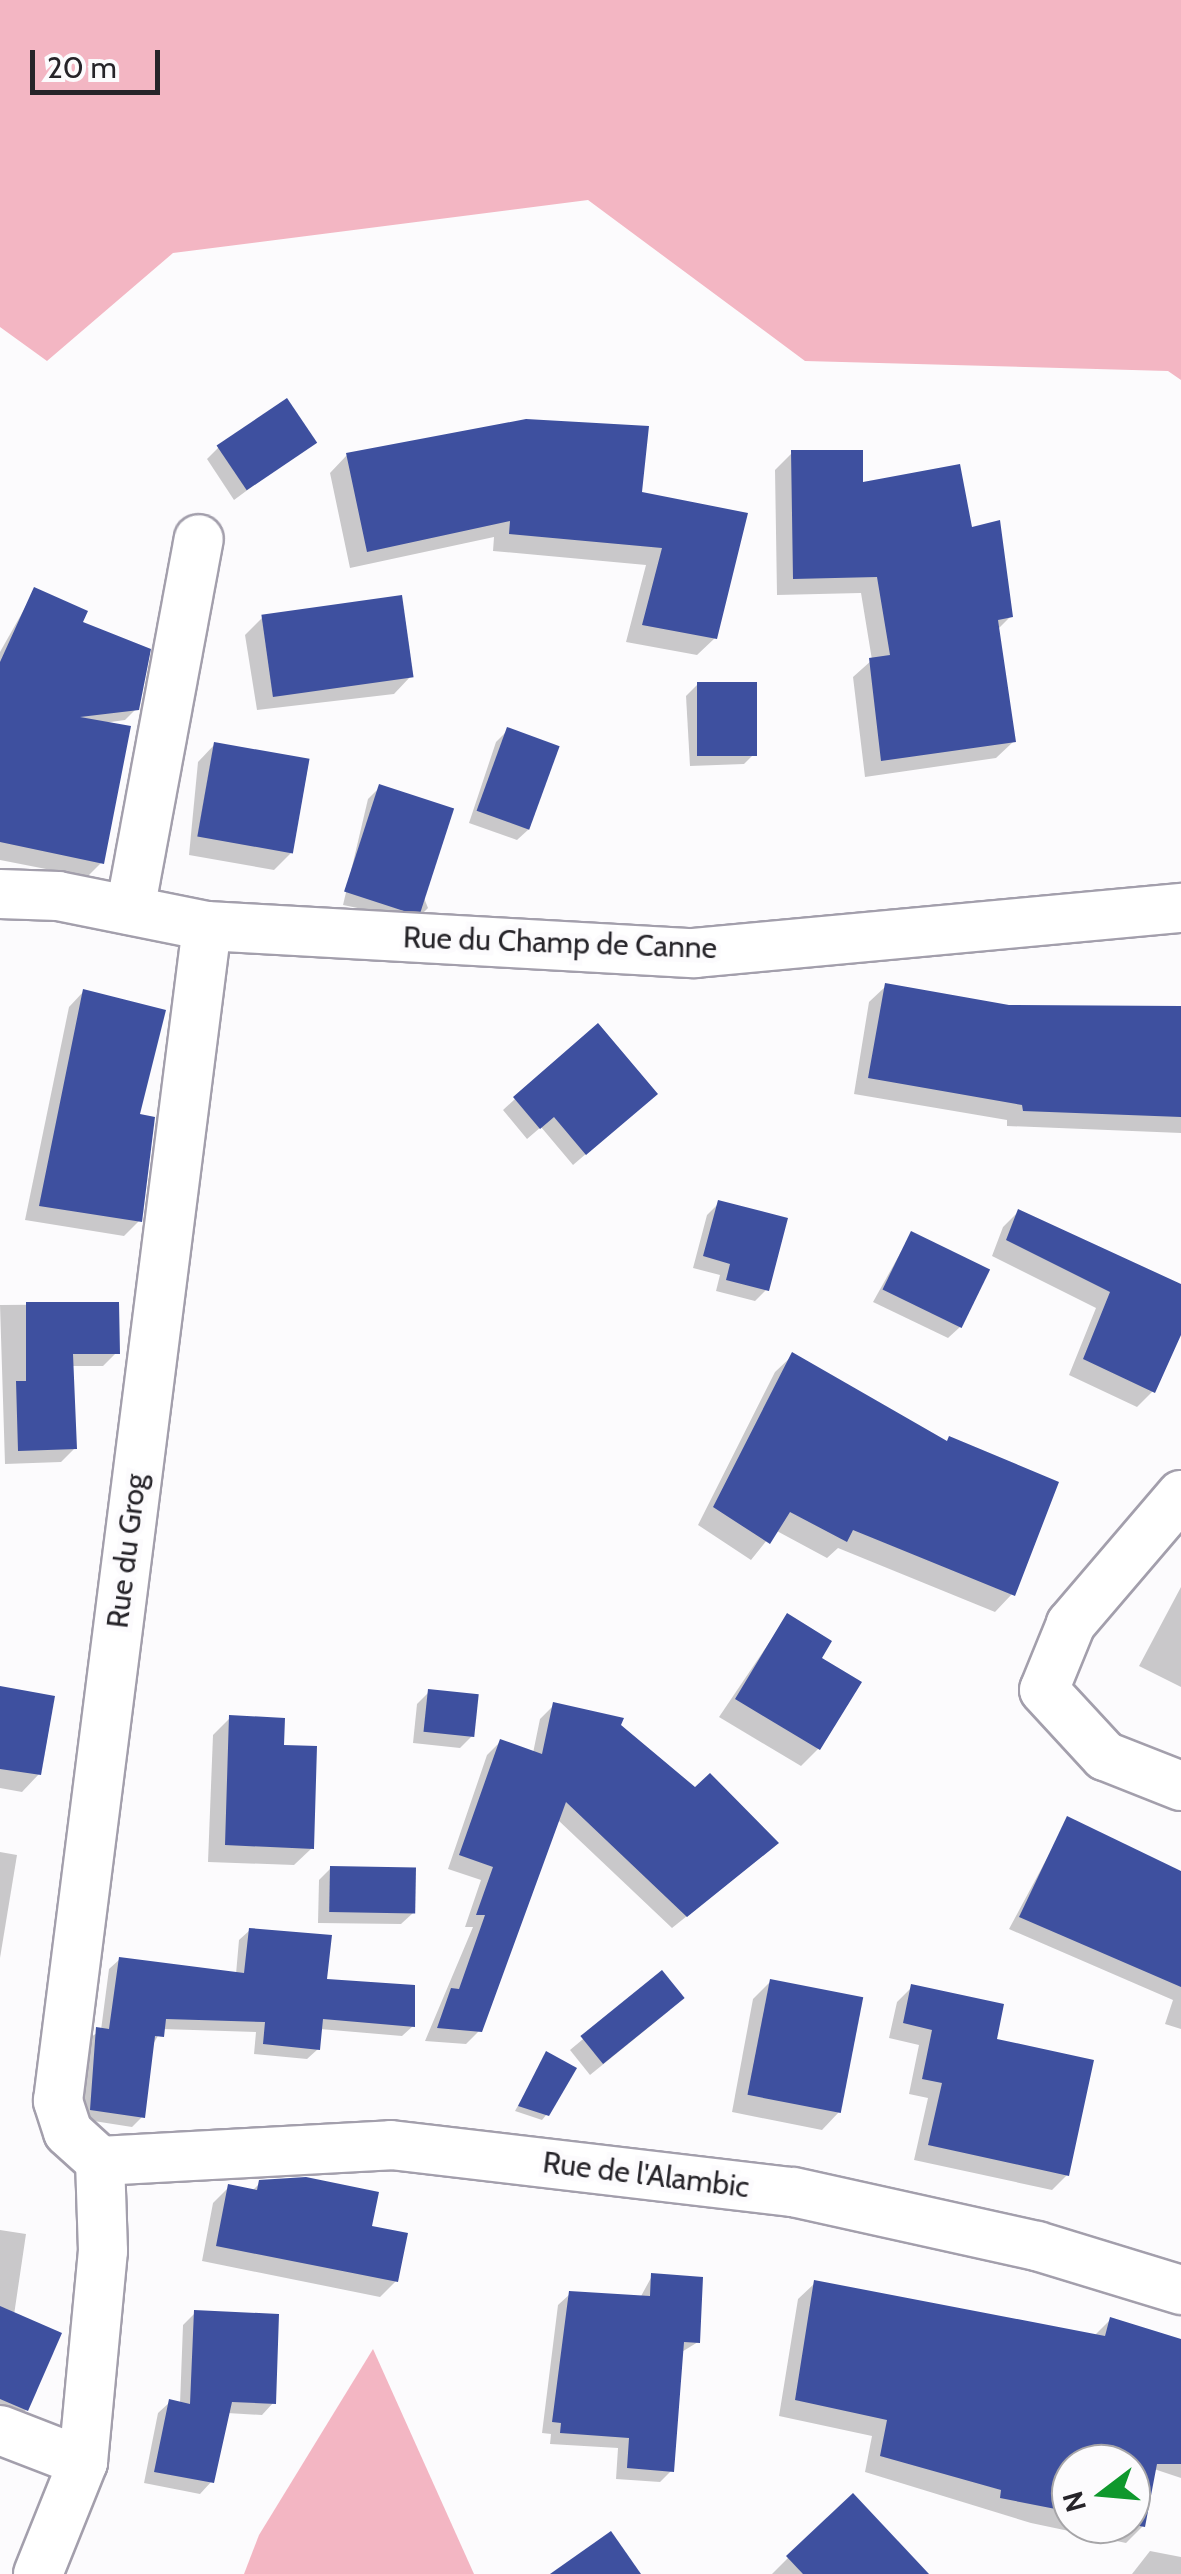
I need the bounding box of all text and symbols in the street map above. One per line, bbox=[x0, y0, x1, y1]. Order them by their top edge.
scale bar bbox=[35, 30, 165, 92]
text: 20 m bbox=[47, 49, 117, 86]
street label: Rue du Champ de Canne bbox=[402, 920, 718, 966]
street label: Rue du Grog bbox=[100, 1472, 154, 1630]
street label: Rue de l'Alambic bbox=[541, 2144, 751, 2206]
north arrow bbox=[1051, 2444, 1151, 2544]
text: N bbox=[1055, 2488, 1093, 2516]

